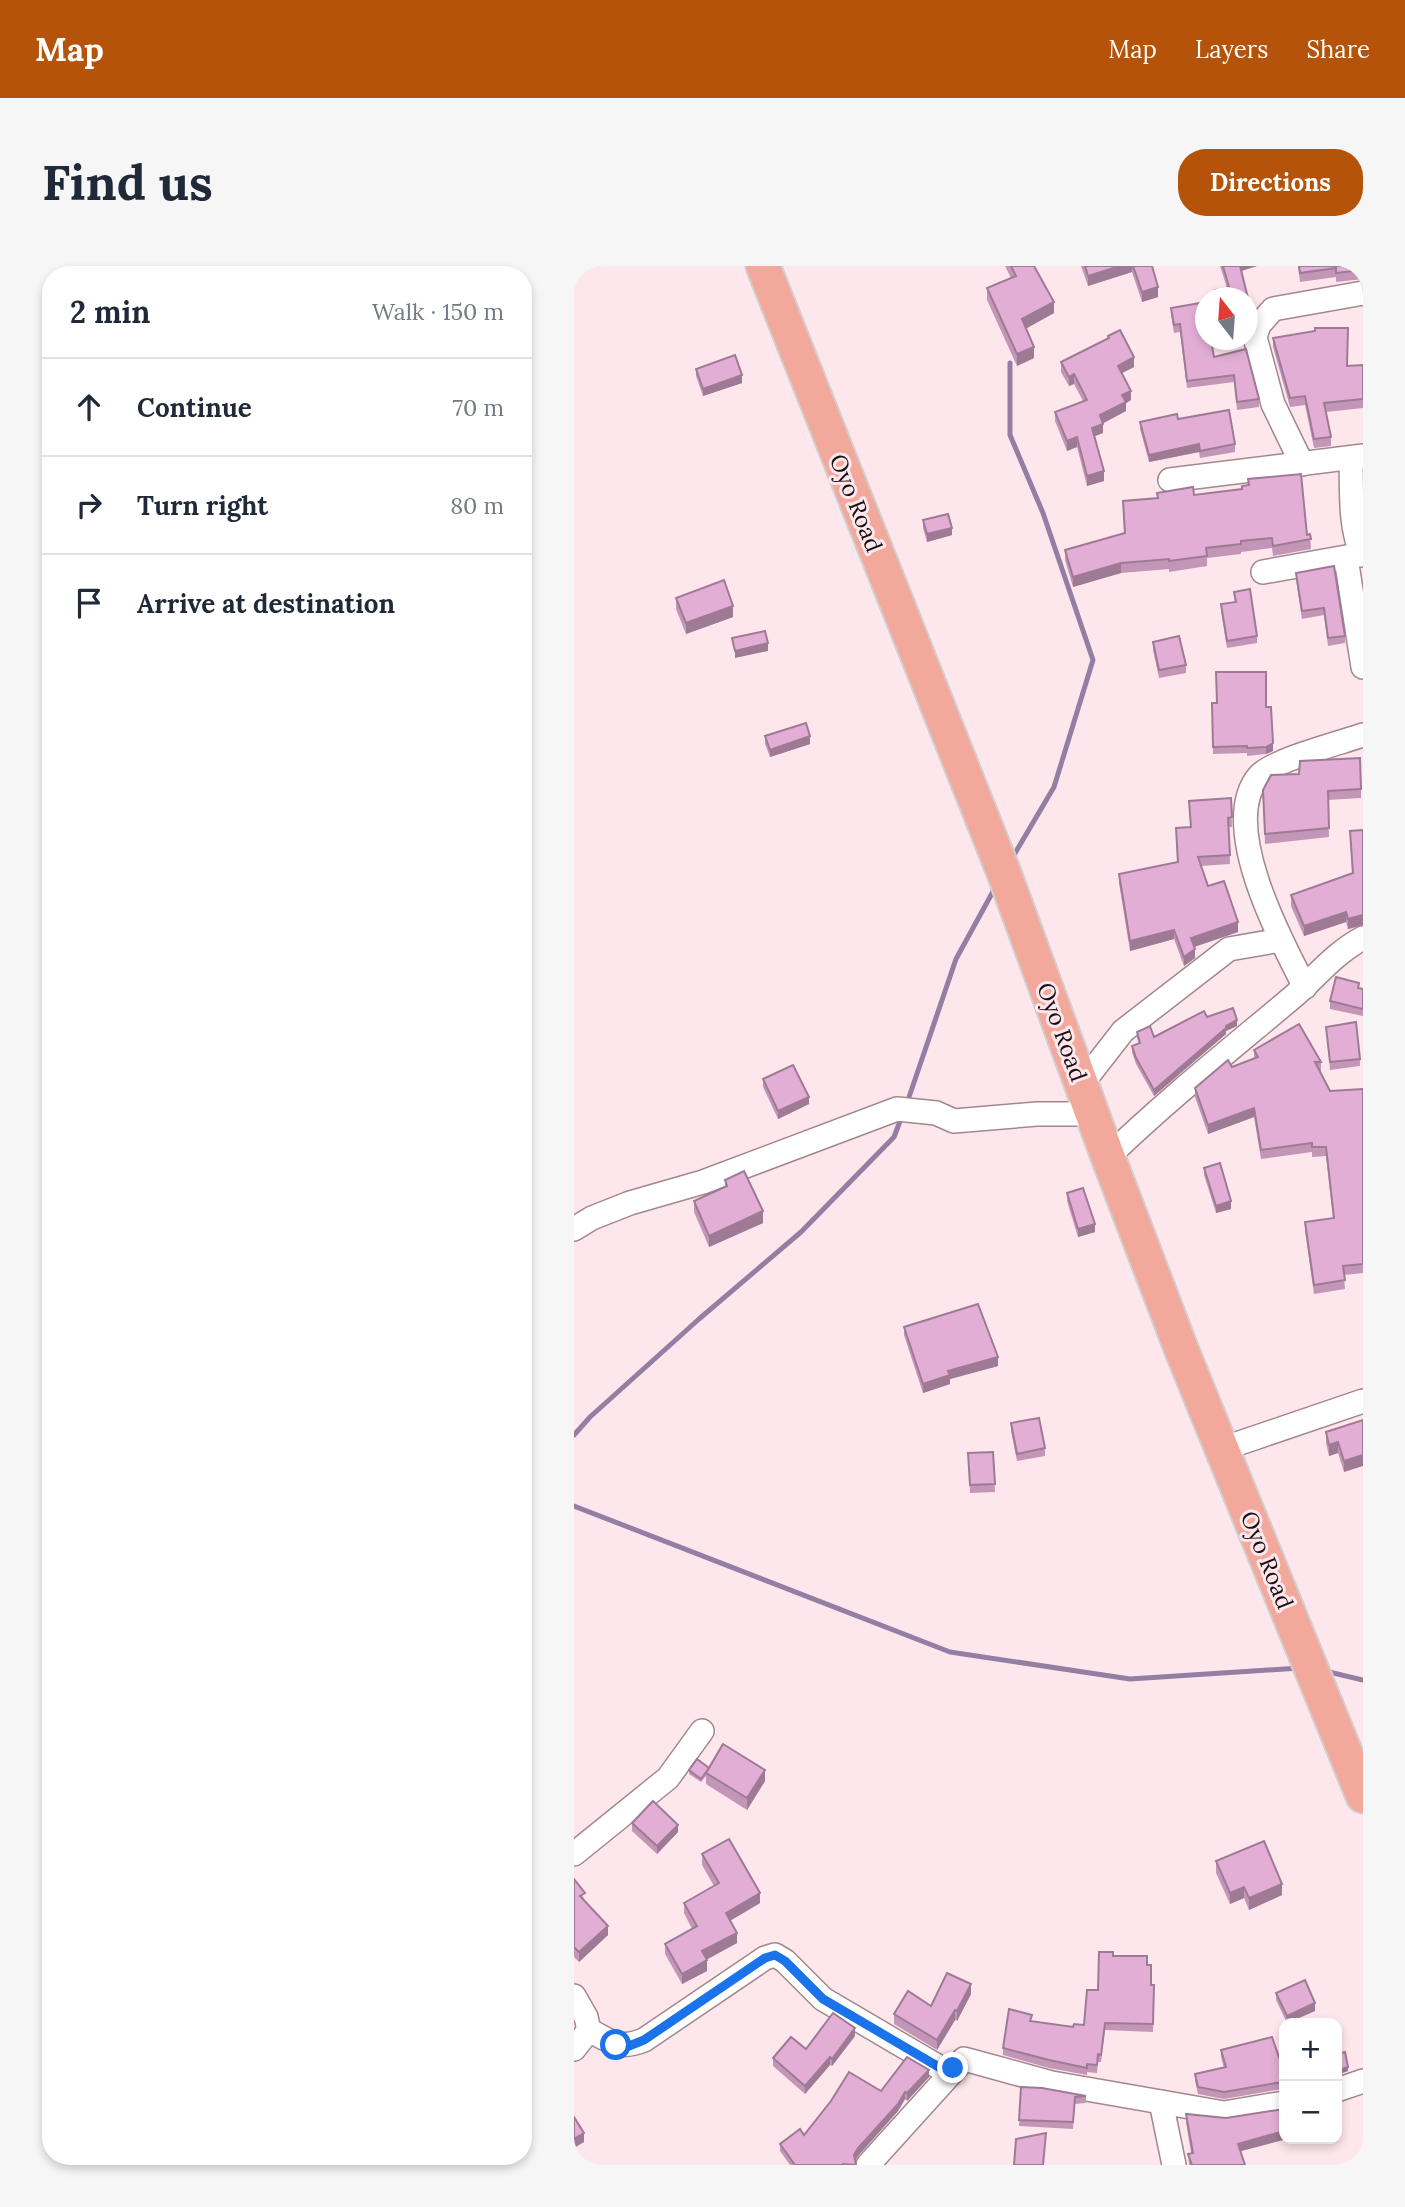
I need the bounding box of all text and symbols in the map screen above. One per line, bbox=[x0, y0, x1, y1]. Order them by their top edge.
text: Map bbox=[35, 28, 104, 70]
text: Map bbox=[1108, 34, 1157, 65]
text: Layers bbox=[1195, 34, 1268, 65]
text: Share bbox=[1306, 34, 1370, 65]
button: Directions bbox=[1178, 149, 1363, 216]
text: Find us bbox=[42, 151, 213, 213]
north arrow bbox=[1195, 287, 1258, 350]
text: 2 min bbox=[70, 293, 150, 331]
text: Walk · 150 m bbox=[372, 297, 504, 326]
icon: ahead bbox=[70, 388, 108, 426]
text: Continue bbox=[137, 391, 252, 424]
text: 70 m bbox=[453, 393, 504, 422]
street label: Oyo Road bbox=[824, 450, 889, 556]
icon: right bbox=[70, 486, 108, 524]
text: Turn right bbox=[137, 489, 268, 522]
text: 80 m bbox=[450, 491, 504, 520]
icon: arrive bbox=[70, 584, 108, 622]
text: Arrive at destination bbox=[137, 587, 395, 620]
street label: Oyo Road bbox=[1031, 978, 1094, 1085]
street label: Oyo Road bbox=[1235, 1507, 1300, 1613]
map controls bbox=[1279, 2018, 1342, 2144]
button: + bbox=[1279, 2018, 1342, 2081]
route start bbox=[600, 2029, 631, 2060]
route end bbox=[937, 2052, 968, 2083]
button: − bbox=[1279, 2081, 1342, 2144]

